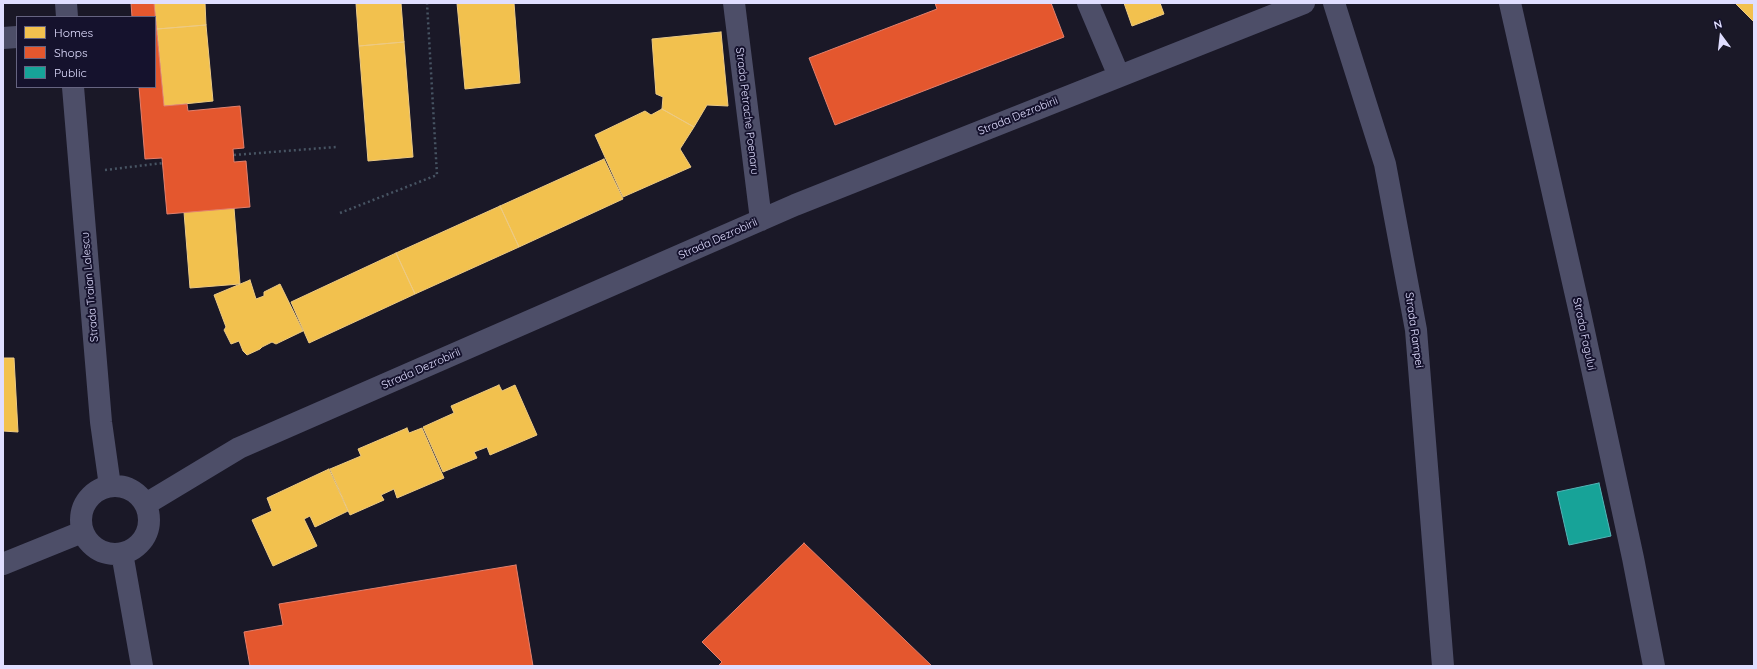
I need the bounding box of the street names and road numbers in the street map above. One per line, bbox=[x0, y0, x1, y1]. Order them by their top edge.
street label: Strada Petrache Poenaru bbox=[733, 47, 761, 175]
street label: Strada Dezrobirii bbox=[976, 94, 1060, 138]
street label: Strada Dezrobirii bbox=[676, 216, 760, 262]
street label: Strada Traian Lalescu bbox=[79, 231, 101, 343]
street label: Strada Rampei bbox=[1402, 291, 1426, 369]
street label: Strada Fagului bbox=[1570, 297, 1598, 371]
street label: Strada Dezrobirii bbox=[379, 346, 463, 392]

